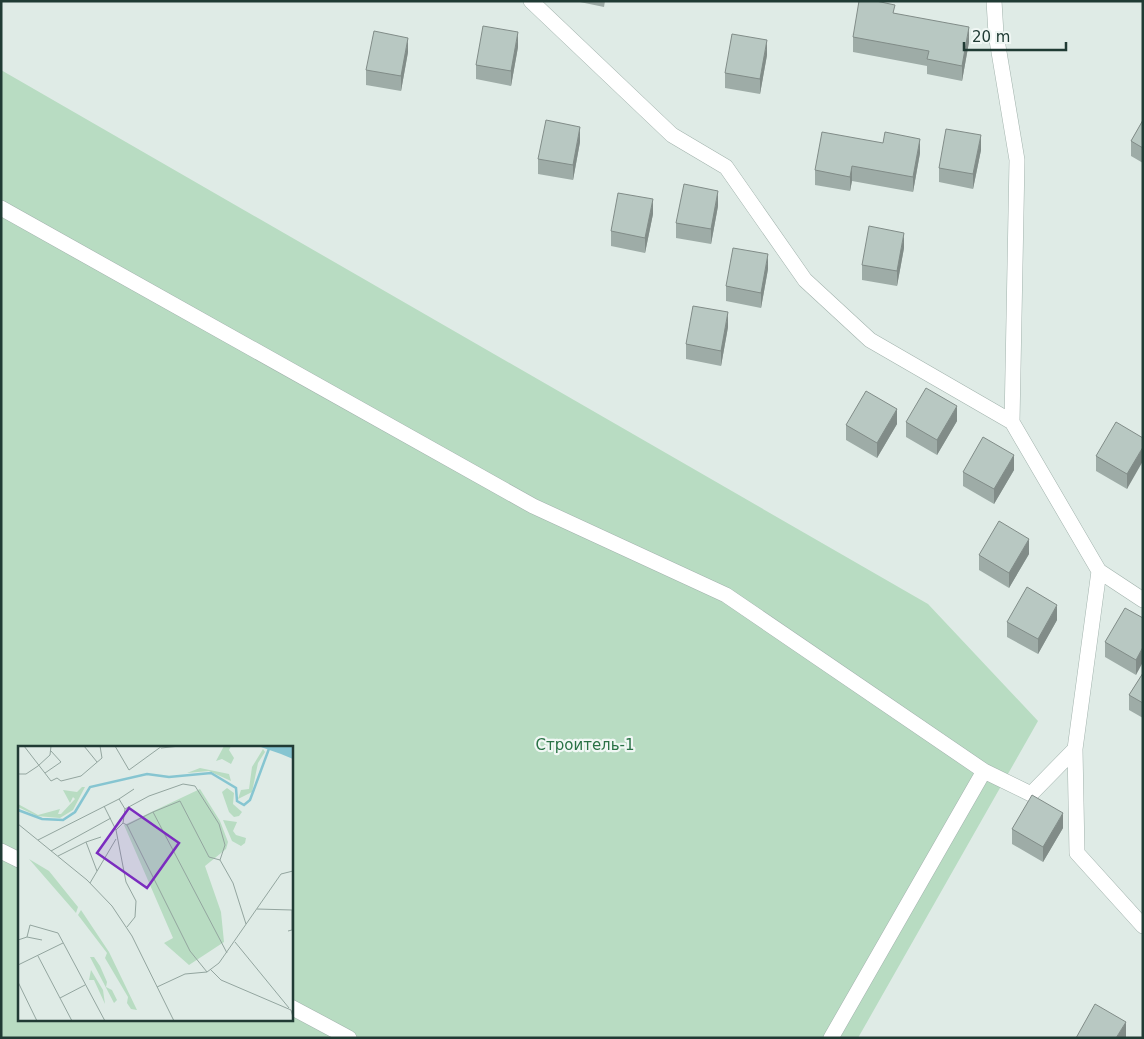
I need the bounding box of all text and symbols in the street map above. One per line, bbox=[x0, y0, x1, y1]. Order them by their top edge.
scale bar bbox=[964, 20, 1066, 52]
text: 20 m bbox=[972, 28, 1010, 46]
park label: Строитель-1 bbox=[535, 736, 635, 754]
inset map bbox=[18, 746, 292, 1022]

